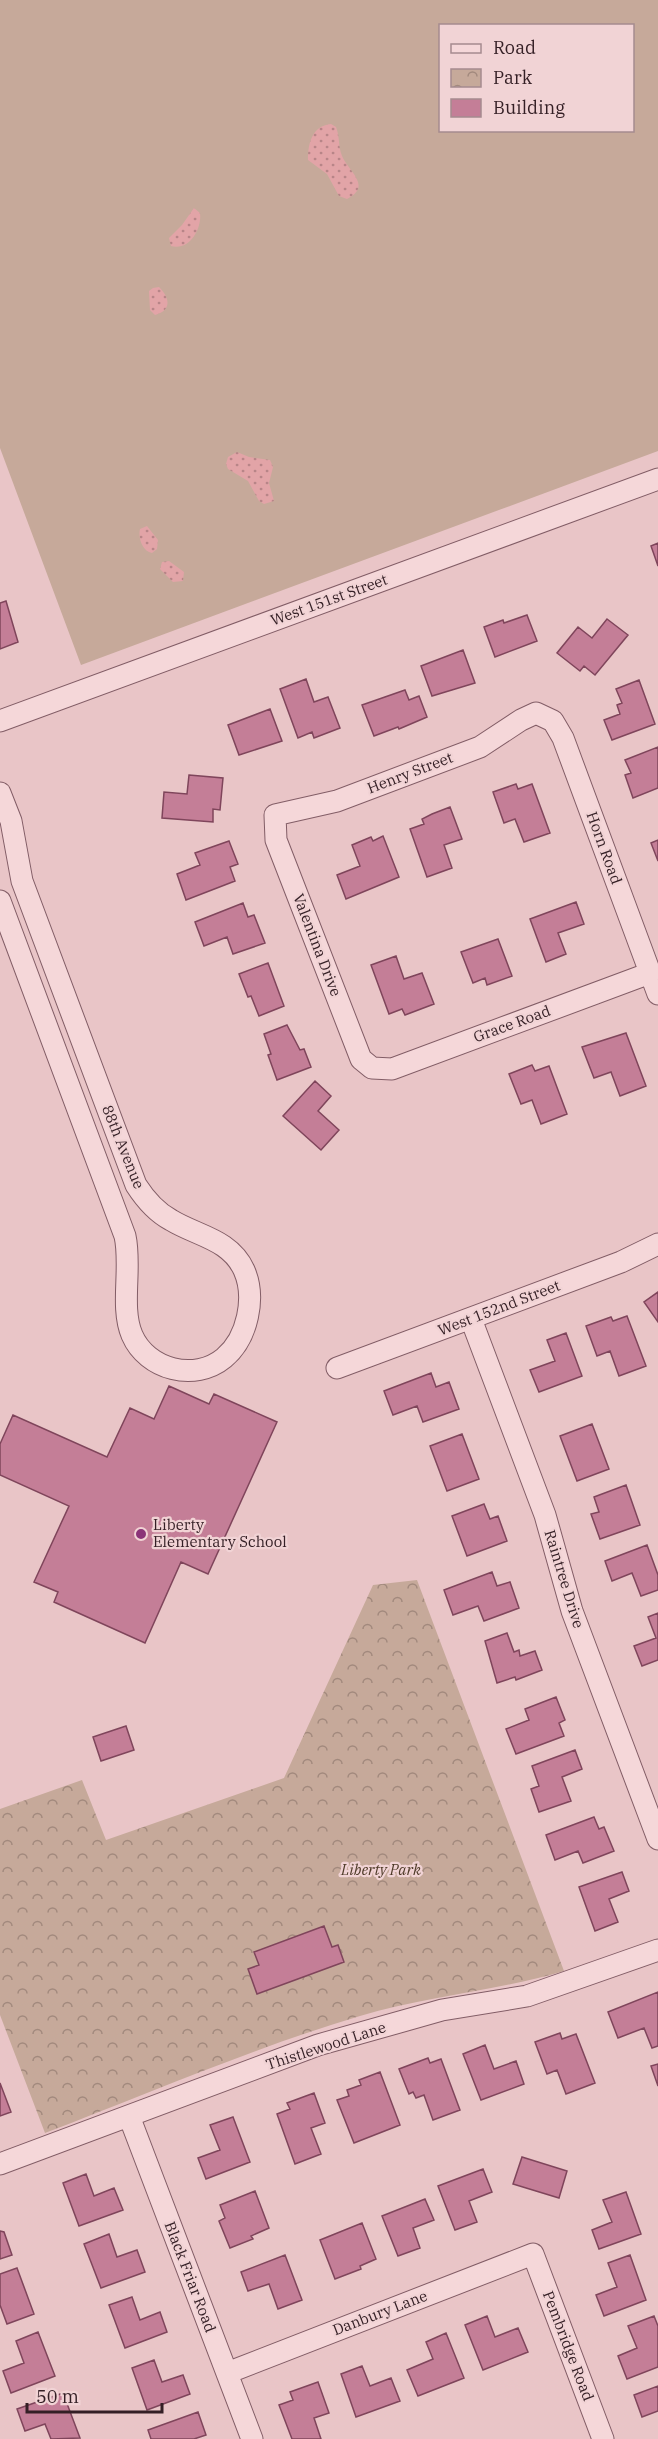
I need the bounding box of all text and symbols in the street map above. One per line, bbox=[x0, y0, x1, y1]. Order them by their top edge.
legend bbox=[439, 24, 634, 132]
text: Road bbox=[493, 36, 536, 59]
text: Park bbox=[493, 66, 533, 89]
text: Building bbox=[493, 96, 565, 119]
street label: West 151st Street bbox=[268, 570, 390, 629]
street label: Henry Street bbox=[364, 748, 455, 798]
street label: Horn Road bbox=[583, 809, 626, 887]
street label: Valentina Drive bbox=[289, 891, 346, 999]
street label: Grace Road bbox=[471, 1001, 553, 1046]
street label: 88th Avenue bbox=[98, 1102, 149, 1192]
street label: West 152nd Street bbox=[435, 1276, 563, 1340]
place label: Liberty Elementary School bbox=[153, 1515, 287, 1551]
marker: Liberty Elementary School bbox=[134, 1527, 148, 1541]
street label: Raintree Drive bbox=[540, 1527, 588, 1630]
park label: Liberty Park bbox=[340, 1860, 421, 1879]
street label: Thistlewood Lane bbox=[263, 2017, 388, 2074]
street label: Black Friar Road bbox=[161, 2219, 220, 2335]
street label: Danbury Lane bbox=[330, 2286, 430, 2339]
street label: Pembridge Road bbox=[539, 2288, 598, 2403]
scale bar bbox=[27, 2376, 162, 2414]
text: 50 m bbox=[36, 2385, 79, 2408]

